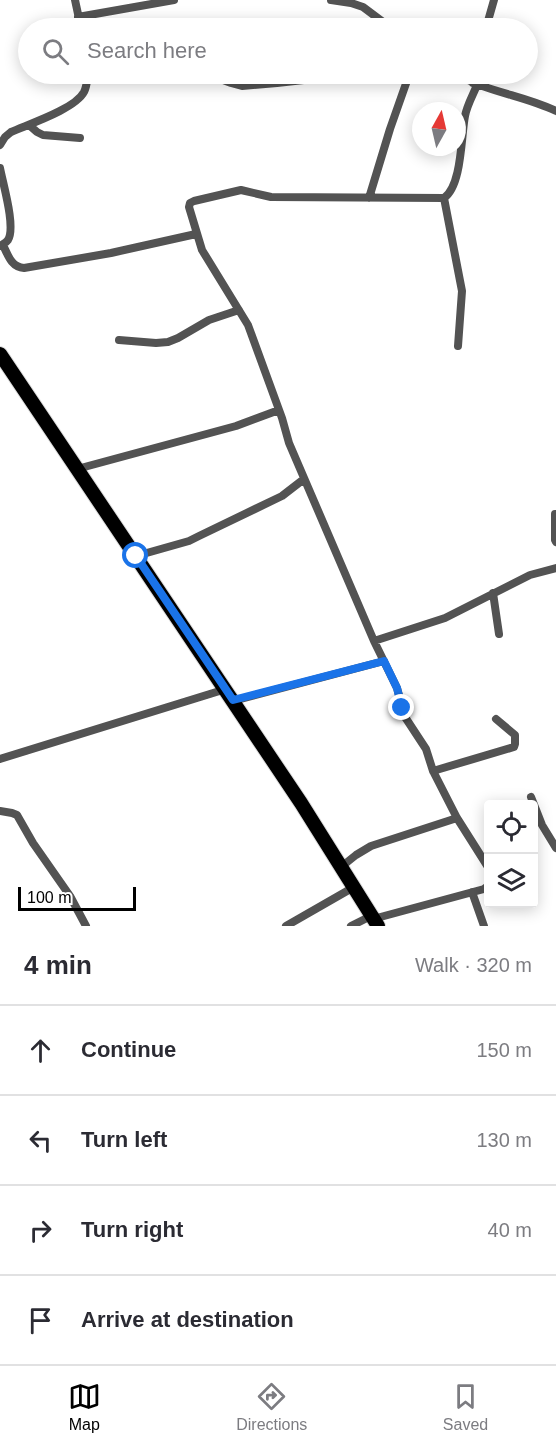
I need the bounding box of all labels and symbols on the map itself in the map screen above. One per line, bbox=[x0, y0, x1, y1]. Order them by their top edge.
north arrow bbox=[412, 102, 466, 156]
route start bbox=[122, 542, 148, 568]
route end bbox=[388, 694, 414, 720]
scale bar bbox=[18, 884, 136, 912]

